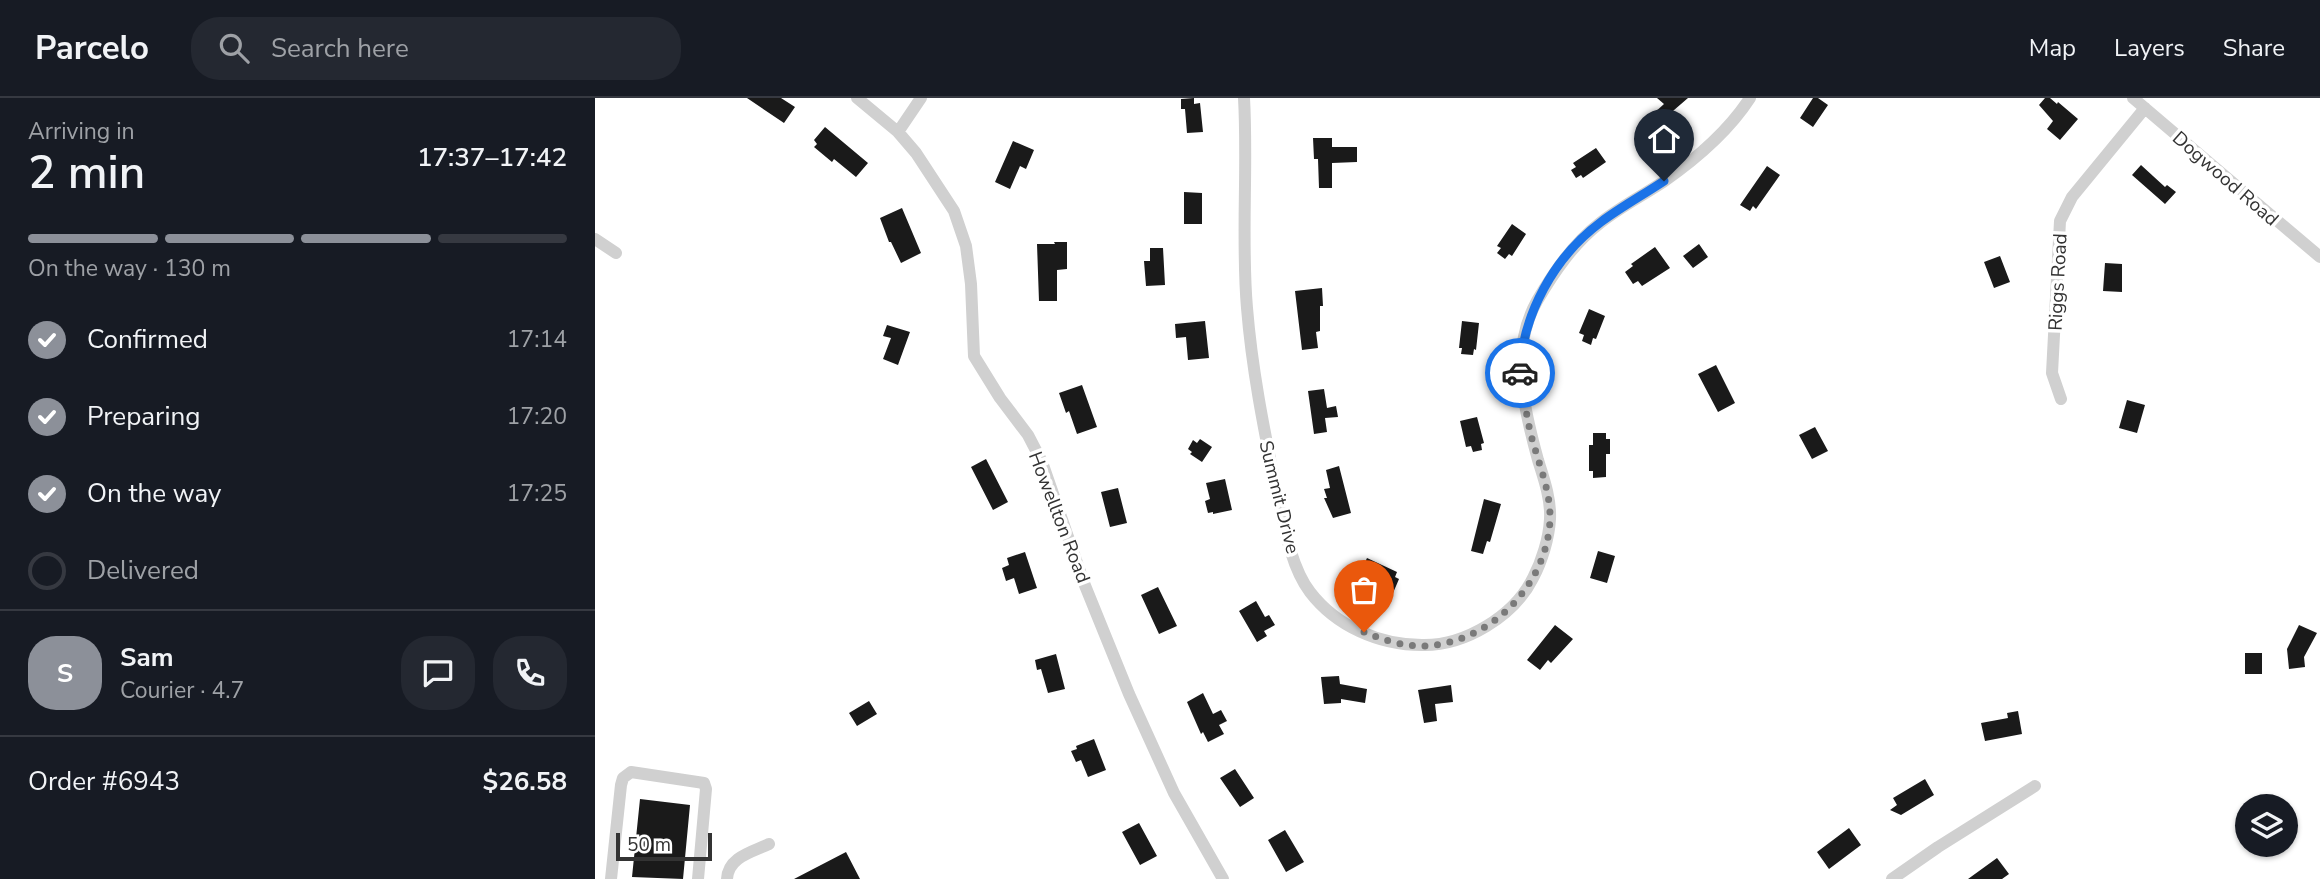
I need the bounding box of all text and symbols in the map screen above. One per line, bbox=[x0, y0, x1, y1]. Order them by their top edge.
search box bbox=[191, 17, 681, 80]
text: Parcelo bbox=[35, 26, 149, 71]
icon: search bbox=[215, 29, 253, 67]
text: Search here bbox=[271, 31, 409, 66]
text: Map bbox=[2029, 32, 2076, 64]
text: Layers bbox=[2114, 32, 2185, 64]
text: Share bbox=[2223, 32, 2285, 64]
pin bbox=[1634, 109, 1694, 181]
text: Arriving in bbox=[28, 116, 135, 147]
icon: home bbox=[1645, 120, 1683, 158]
street label: Dogwood Road bbox=[2167, 125, 2284, 232]
text: 17:37–17:42 bbox=[417, 140, 567, 175]
text: 2 min bbox=[28, 141, 145, 204]
street label: Riggs Road bbox=[2042, 233, 2074, 331]
text: On the way · 130 m bbox=[28, 253, 231, 284]
icon: check bbox=[28, 321, 66, 359]
text: Confirmed bbox=[87, 322, 208, 357]
text: 17:14 bbox=[507, 324, 567, 355]
courier bbox=[1485, 338, 1555, 408]
icon: car bbox=[1501, 354, 1539, 392]
icon: check bbox=[28, 398, 66, 436]
text: Preparing bbox=[87, 399, 200, 434]
text: 17:20 bbox=[507, 401, 567, 432]
street label: Summit Drive bbox=[1252, 438, 1306, 557]
street label: Howellton Road bbox=[1022, 448, 1096, 587]
icon: check bbox=[28, 475, 66, 513]
text: On the way bbox=[87, 476, 221, 511]
text: 17:25 bbox=[507, 478, 567, 509]
text: Delivered bbox=[87, 553, 199, 588]
pin bbox=[1334, 560, 1394, 632]
icon: bag bbox=[1345, 571, 1383, 609]
button: chat bbox=[401, 636, 475, 710]
button: phone bbox=[493, 636, 567, 710]
text: Sam bbox=[120, 640, 173, 675]
text: S bbox=[57, 656, 73, 691]
text: Courier · 4.7 bbox=[120, 675, 244, 706]
text: Order #6943 bbox=[28, 764, 180, 799]
text: $26.58 bbox=[483, 764, 567, 799]
map controls bbox=[2235, 794, 2298, 857]
button: layers bbox=[2235, 794, 2298, 857]
scale bar bbox=[616, 830, 712, 862]
text: 50 m bbox=[627, 832, 671, 858]

